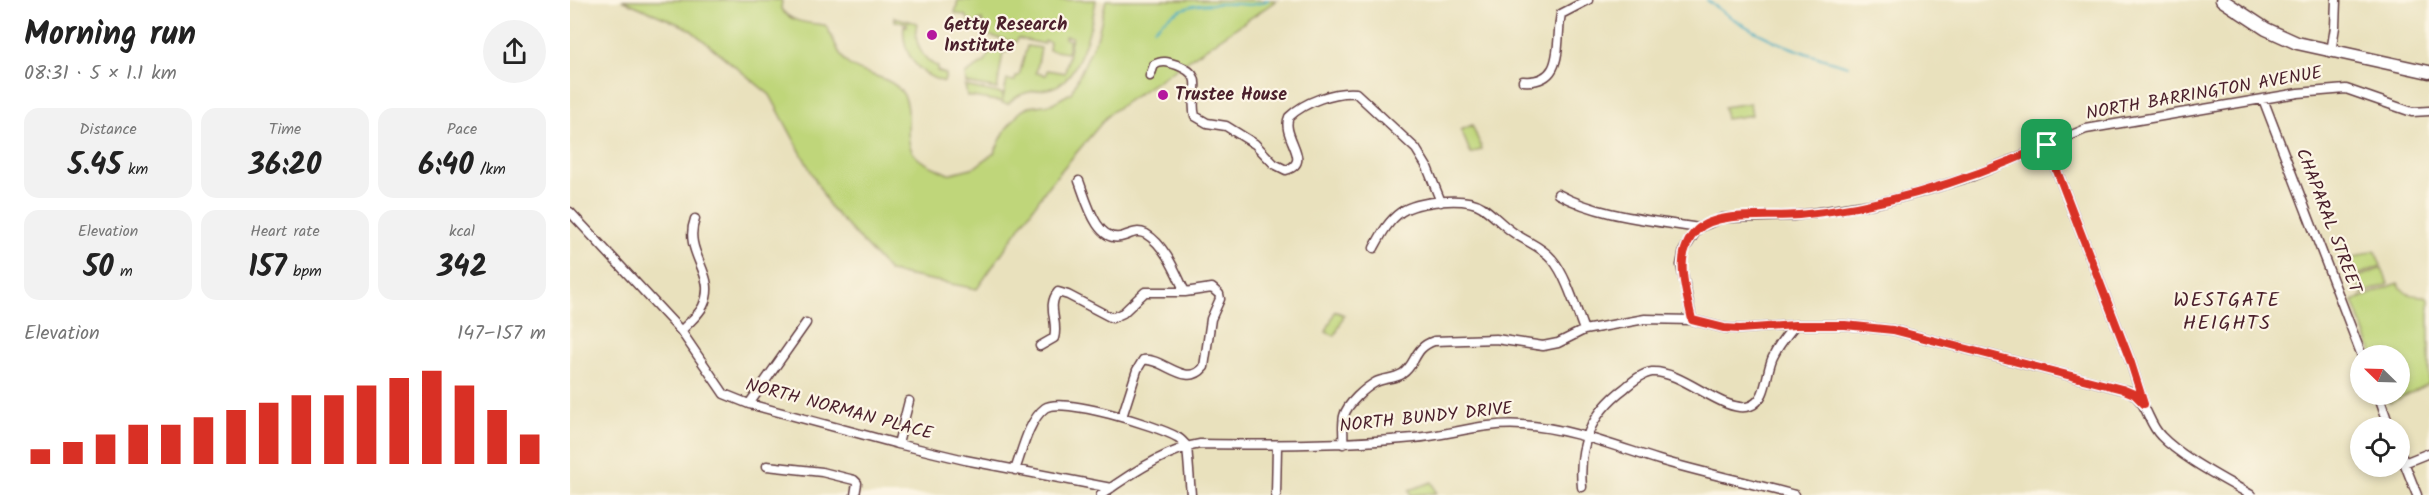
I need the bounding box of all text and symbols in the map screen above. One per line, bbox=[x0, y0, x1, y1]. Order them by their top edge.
text: Morning run bbox=[24, 9, 196, 62]
place label: Getty Research Institute bbox=[944, 11, 1067, 61]
button: share bbox=[483, 20, 546, 83]
marker: Getty Research Institute bbox=[925, 28, 939, 42]
text: 08:31 · 5 × 1.1 km bbox=[24, 58, 177, 90]
street label: NORTH BARRINGTON AVENUE bbox=[2084, 59, 2325, 129]
place label: Trustee House bbox=[1175, 81, 1287, 110]
marker: Trustee House bbox=[1156, 88, 1170, 102]
text: Distance bbox=[79, 117, 137, 142]
text: Time bbox=[269, 117, 301, 142]
text: Pace bbox=[447, 117, 477, 142]
pin bbox=[2021, 119, 2072, 170]
icon: arrive bbox=[2030, 128, 2063, 161]
text: 5.45 bbox=[68, 142, 122, 190]
text: 36:20 bbox=[249, 142, 321, 190]
text: 6:40 bbox=[418, 142, 474, 190]
street label: CHAPARAL STREET bbox=[2287, 144, 2370, 299]
text: km bbox=[122, 157, 148, 182]
text: /km bbox=[474, 157, 506, 182]
text: Elevation bbox=[78, 219, 138, 244]
text: Heart rate bbox=[250, 219, 320, 244]
text: kcal bbox=[449, 219, 475, 244]
text: 50 bbox=[83, 244, 114, 292]
text: 157 bbox=[248, 244, 287, 292]
text: 342 bbox=[437, 244, 487, 292]
text: m bbox=[114, 259, 133, 284]
text: bpm bbox=[287, 259, 322, 284]
district label: WESTGATE HEIGHTS bbox=[2173, 285, 2281, 340]
text: Elevation bbox=[24, 318, 100, 350]
text: 147–157 m bbox=[457, 318, 546, 350]
north arrow bbox=[2350, 345, 2410, 405]
map controls bbox=[2350, 345, 2410, 477]
street label: NORTH NORMAN PLACE bbox=[742, 371, 936, 449]
street label: NORTH BUNDY DRIVE bbox=[1338, 394, 1515, 442]
button: locate bbox=[2350, 417, 2410, 477]

